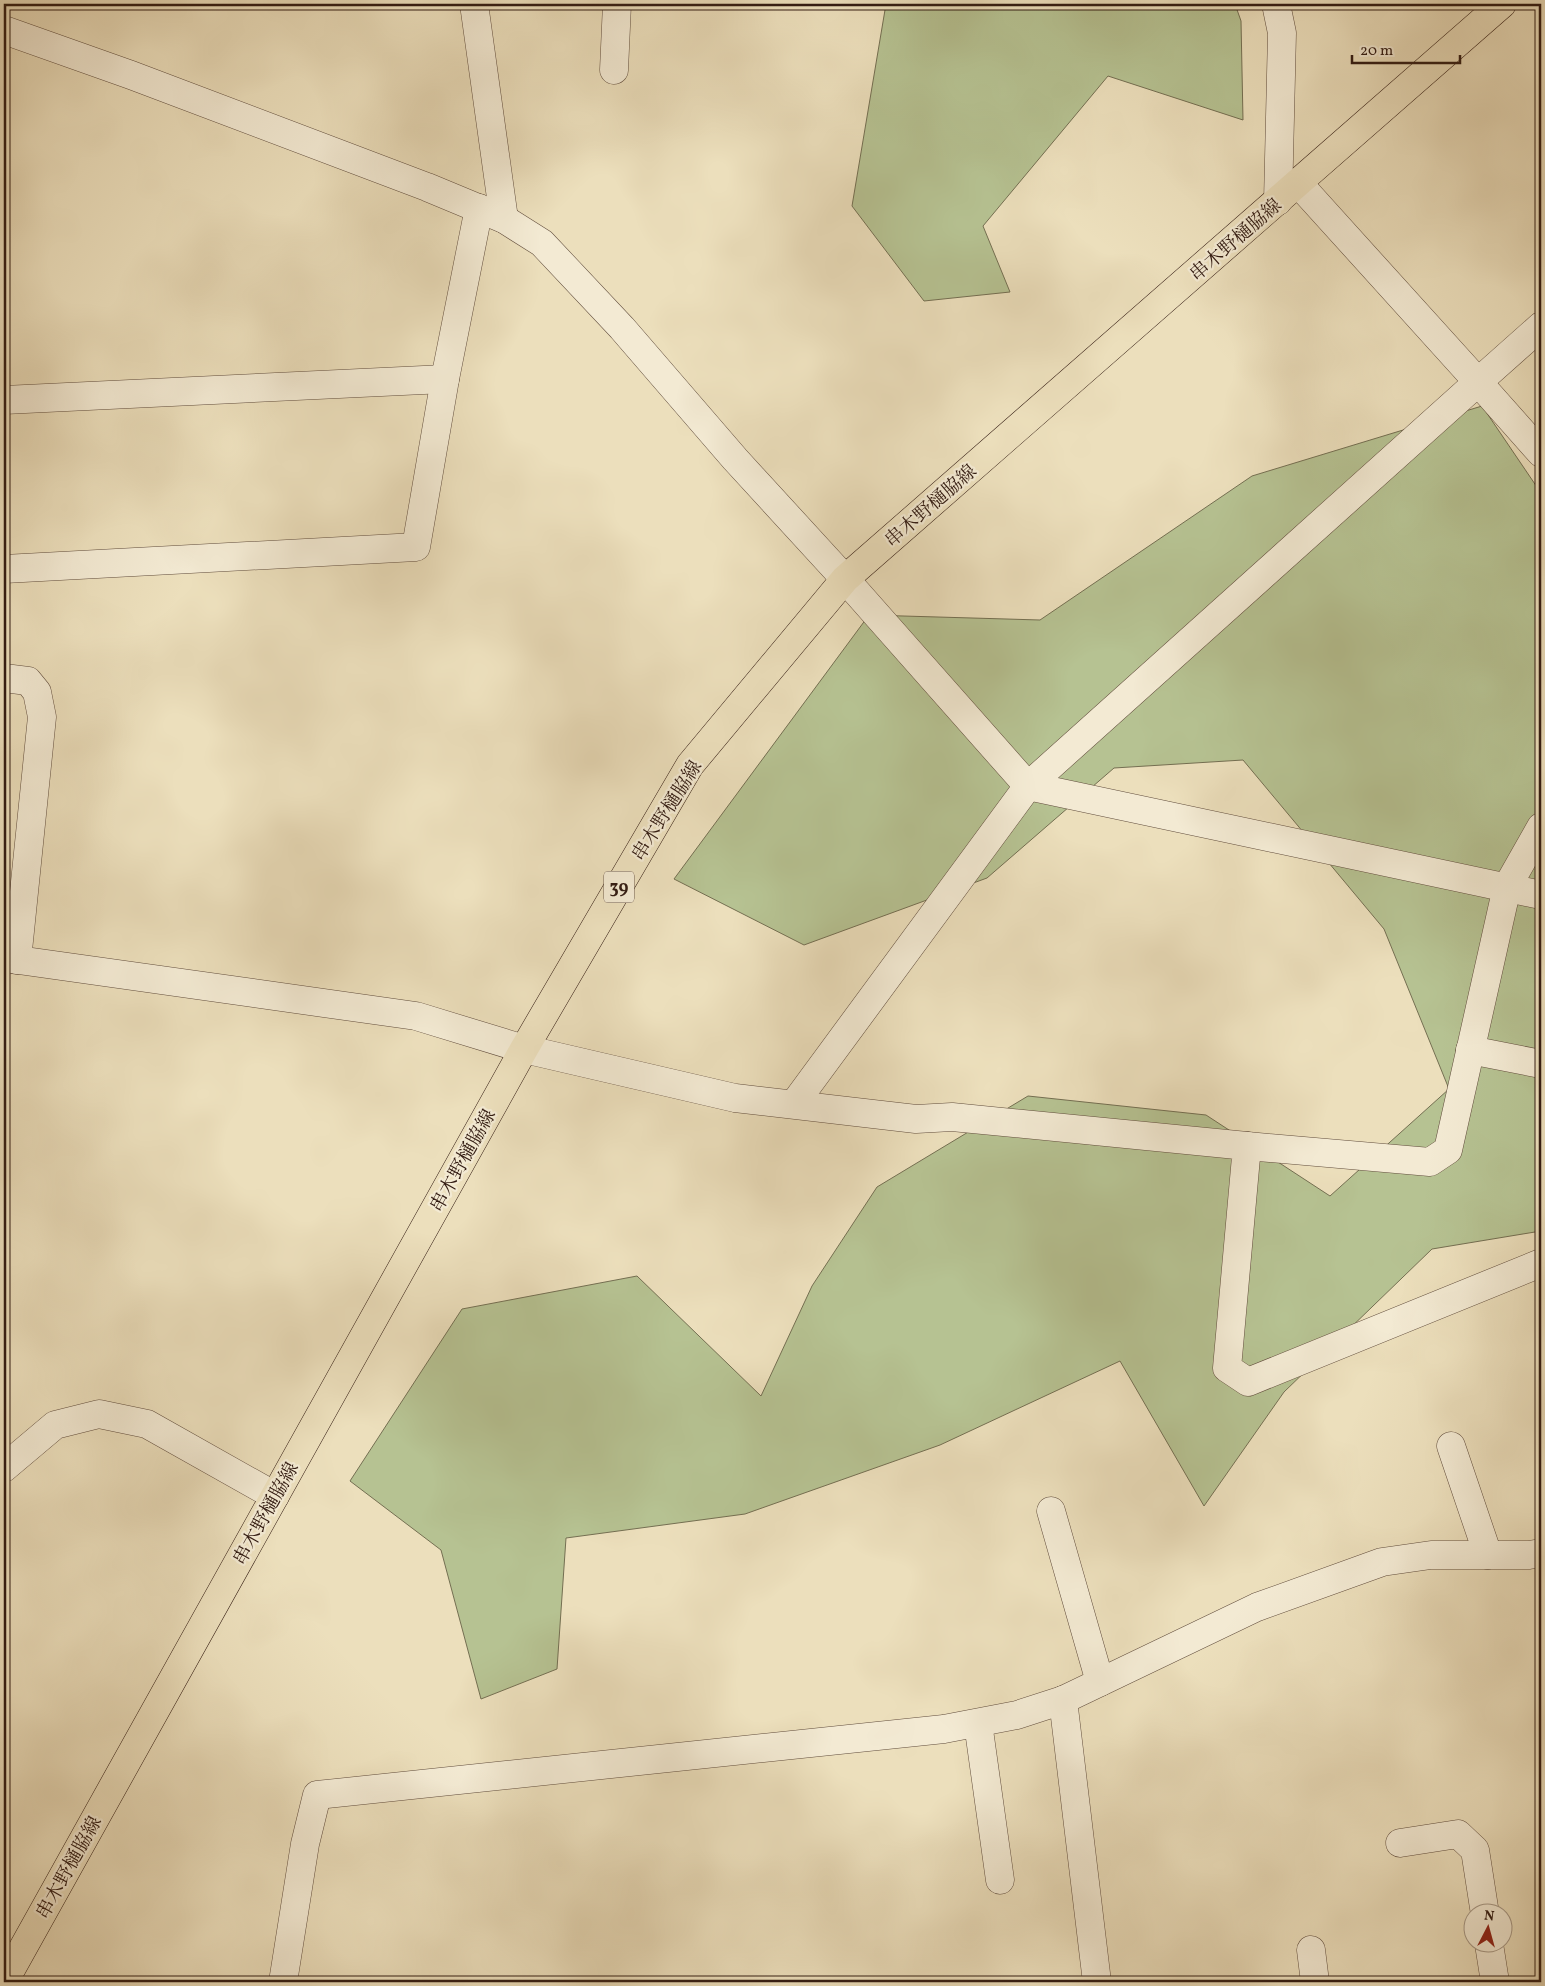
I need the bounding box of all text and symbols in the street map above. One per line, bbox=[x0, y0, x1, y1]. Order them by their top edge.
scale bar bbox=[1352, 32, 1460, 64]
text: 20 m bbox=[1360, 41, 1393, 62]
street label: 串木野樋脇線 bbox=[1185, 193, 1288, 288]
street label: 串木野樋脇線 bbox=[880, 459, 983, 554]
street label: 串木野樋脇線 bbox=[626, 756, 709, 866]
road number: 39 bbox=[604, 872, 634, 902]
street label: 串木野樋脇線 bbox=[425, 1105, 503, 1217]
street label: 串木野樋脇線 bbox=[228, 1458, 306, 1570]
street label: 串木野樋脇線 bbox=[31, 1812, 109, 1924]
north arrow bbox=[1462, 1904, 1512, 1954]
text: N bbox=[1483, 1907, 1495, 1927]

